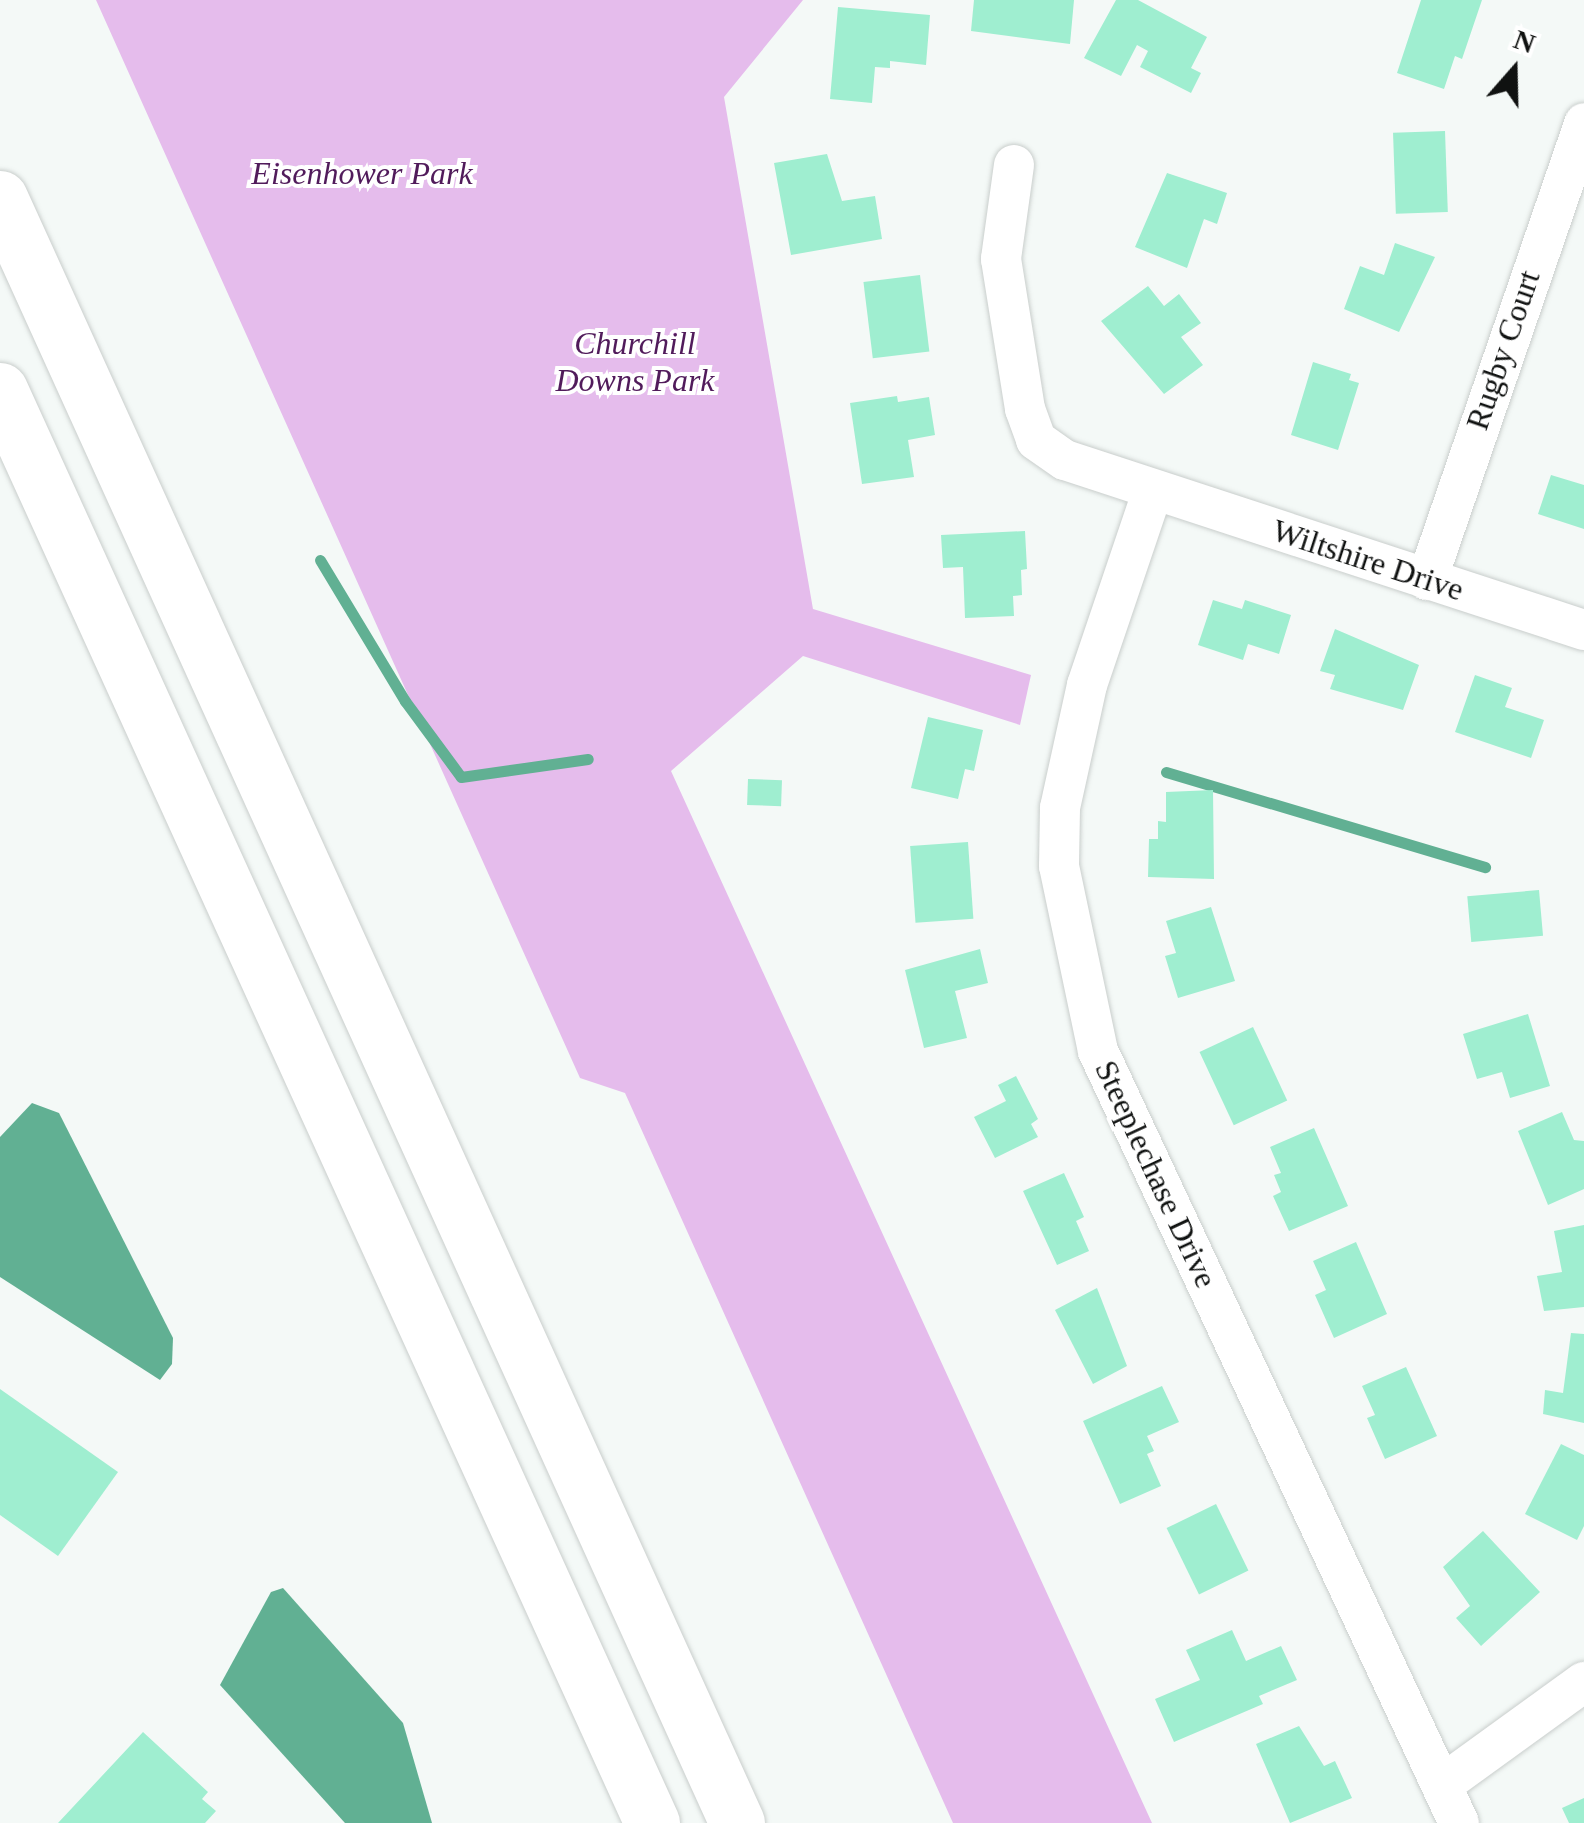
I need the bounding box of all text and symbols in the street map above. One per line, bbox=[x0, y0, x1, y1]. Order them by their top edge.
north arrow bbox=[1464, 20, 1564, 120]
text: N bbox=[1510, 23, 1539, 59]
park label: Eisenhower Park bbox=[251, 154, 473, 192]
street label: Rugby Court bbox=[1458, 265, 1548, 435]
park label: Churchill Downs Park bbox=[555, 325, 715, 400]
street label: Wiltshire Drive bbox=[1268, 511, 1468, 609]
street label: Steeplechase Drive bbox=[1087, 1054, 1225, 1294]

